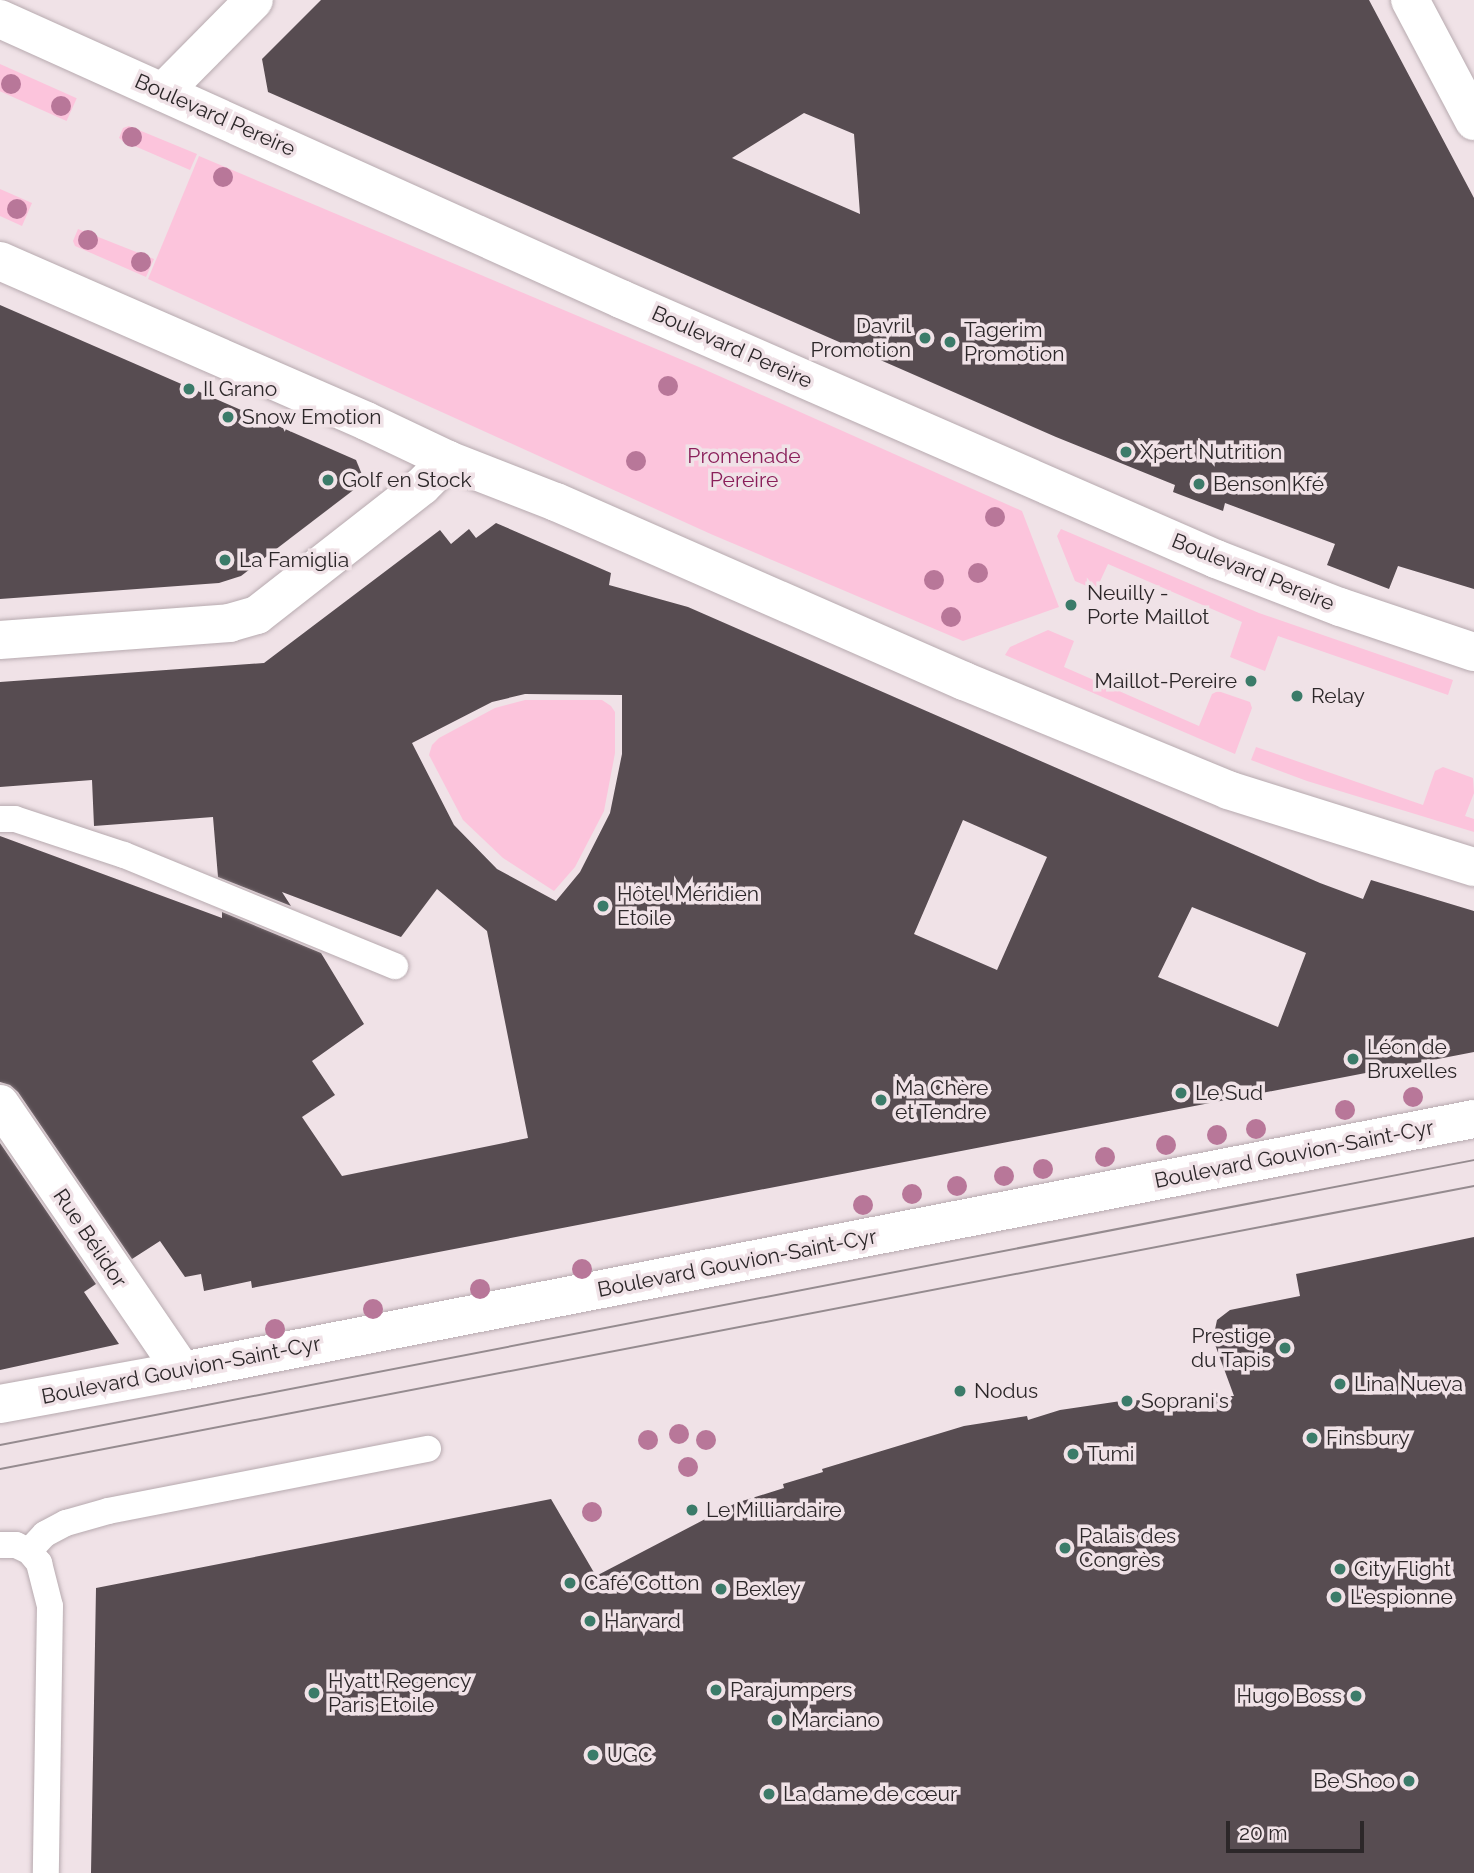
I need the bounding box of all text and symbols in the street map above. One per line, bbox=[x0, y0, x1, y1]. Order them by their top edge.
street label: Boulevard Pereire bbox=[131, 68, 299, 162]
street label: Boulevard Pereire bbox=[648, 300, 816, 394]
place label: Davril Promotion bbox=[810, 313, 911, 363]
place label: Tagerim Promotion bbox=[964, 317, 1065, 367]
marker: Davril Promotion bbox=[917, 330, 933, 346]
marker: Tagerim Promotion bbox=[942, 334, 958, 350]
place label: Il Grano bbox=[203, 376, 278, 402]
marker: Il Grano bbox=[181, 381, 197, 397]
place label: Snow Emotion bbox=[242, 404, 382, 430]
marker: Snow Emotion bbox=[220, 409, 236, 425]
place label: Xpert Nutrition bbox=[1140, 439, 1282, 465]
park label: Promenade Pereire bbox=[687, 443, 801, 493]
marker: Xpert Nutrition bbox=[1118, 444, 1134, 460]
place label: Golf en Stock bbox=[342, 467, 472, 493]
place label: Benson Kfé bbox=[1213, 471, 1324, 497]
marker: Golf en Stock bbox=[320, 472, 336, 488]
marker: Benson Kfé bbox=[1191, 476, 1207, 492]
street label: Boulevard Pereire bbox=[1168, 528, 1338, 616]
place label: La Famiglia bbox=[239, 547, 349, 573]
marker: La Famiglia bbox=[217, 552, 233, 568]
place label: Neuilly - Porte Maillot bbox=[1087, 580, 1209, 630]
marker: Neuilly - Porte Maillot bbox=[1061, 595, 1081, 615]
place label: Maillot-Pereire bbox=[1095, 668, 1237, 694]
marker: Maillot-Pereire bbox=[1243, 673, 1259, 689]
place label: Relay bbox=[1311, 683, 1365, 709]
marker: Relay bbox=[1289, 688, 1305, 704]
place label: Hôtel Méridien Etoile bbox=[617, 881, 760, 931]
marker: Hôtel Méridien Etoile bbox=[595, 898, 611, 914]
place label: Léon de Bruxelles bbox=[1367, 1034, 1457, 1084]
marker: Léon de Bruxelles bbox=[1345, 1051, 1361, 1067]
place label: Ma Chère et Tendre bbox=[895, 1075, 988, 1125]
place label: Le Sud bbox=[1195, 1080, 1263, 1106]
marker: Le Sud bbox=[1173, 1085, 1189, 1101]
marker: Ma Chère et Tendre bbox=[873, 1092, 889, 1108]
street label: Boulevard Gouvion-Saint-Cyr bbox=[1152, 1115, 1436, 1193]
street label: Rue Bélidor bbox=[48, 1184, 132, 1292]
street label: Boulevard Gouvion-Saint-Cyr bbox=[595, 1224, 879, 1302]
place label: Prestige du Tapis bbox=[1190, 1323, 1271, 1373]
street label: Boulevard Gouvion-Saint-Cyr bbox=[39, 1331, 323, 1409]
marker: Prestige du Tapis bbox=[1277, 1340, 1293, 1356]
place label: Lina Nueva bbox=[1354, 1371, 1463, 1397]
marker: Lina Nueva bbox=[1332, 1376, 1348, 1392]
place label: Nodus bbox=[974, 1378, 1038, 1404]
marker: Nodus bbox=[952, 1383, 968, 1399]
place label: Soprani's bbox=[1141, 1388, 1229, 1414]
marker: Soprani's bbox=[1119, 1393, 1135, 1409]
place label: Finsbury bbox=[1326, 1425, 1410, 1451]
marker: Finsbury bbox=[1304, 1430, 1320, 1446]
place label: Tumi bbox=[1087, 1441, 1134, 1467]
marker: Tumi bbox=[1065, 1446, 1081, 1462]
place label: Le Milliardaire bbox=[706, 1497, 842, 1523]
marker: Le Milliardaire bbox=[684, 1502, 700, 1518]
place label: Palais des Congrès bbox=[1079, 1523, 1176, 1573]
marker: Palais des Congrès bbox=[1057, 1540, 1073, 1556]
place label: City Flight bbox=[1354, 1556, 1452, 1582]
marker: City Flight bbox=[1332, 1561, 1348, 1577]
place label: Café Cotton bbox=[584, 1570, 699, 1596]
marker: Café Cotton bbox=[562, 1575, 578, 1591]
place label: Bexley bbox=[735, 1576, 801, 1602]
marker: Bexley bbox=[713, 1581, 729, 1597]
place label: L'espionne bbox=[1350, 1584, 1453, 1610]
marker: L'espionne bbox=[1328, 1589, 1344, 1605]
place label: Harvard bbox=[604, 1608, 681, 1634]
marker: Harvard bbox=[582, 1613, 598, 1629]
place label: Hyatt Regency Paris Etoile bbox=[328, 1668, 471, 1718]
place label: Parajumpers bbox=[730, 1677, 852, 1703]
marker: Parajumpers bbox=[708, 1682, 724, 1698]
place label: Hugo Boss bbox=[1236, 1683, 1342, 1709]
marker: Hyatt Regency Paris Etoile bbox=[306, 1685, 322, 1701]
marker: Hugo Boss bbox=[1348, 1688, 1364, 1704]
place label: Marciano bbox=[791, 1707, 880, 1733]
marker: Marciano bbox=[769, 1712, 785, 1728]
place label: UGC bbox=[607, 1742, 652, 1768]
marker: UGC bbox=[585, 1747, 601, 1763]
place label: Be Shoo bbox=[1313, 1768, 1395, 1794]
marker: Be Shoo bbox=[1401, 1773, 1417, 1789]
place label: La dame de cœur bbox=[783, 1781, 957, 1807]
marker: La dame de cœur bbox=[761, 1786, 777, 1802]
scale bar bbox=[1229, 1806, 1367, 1850]
text: 20 m bbox=[1239, 1820, 1287, 1845]

